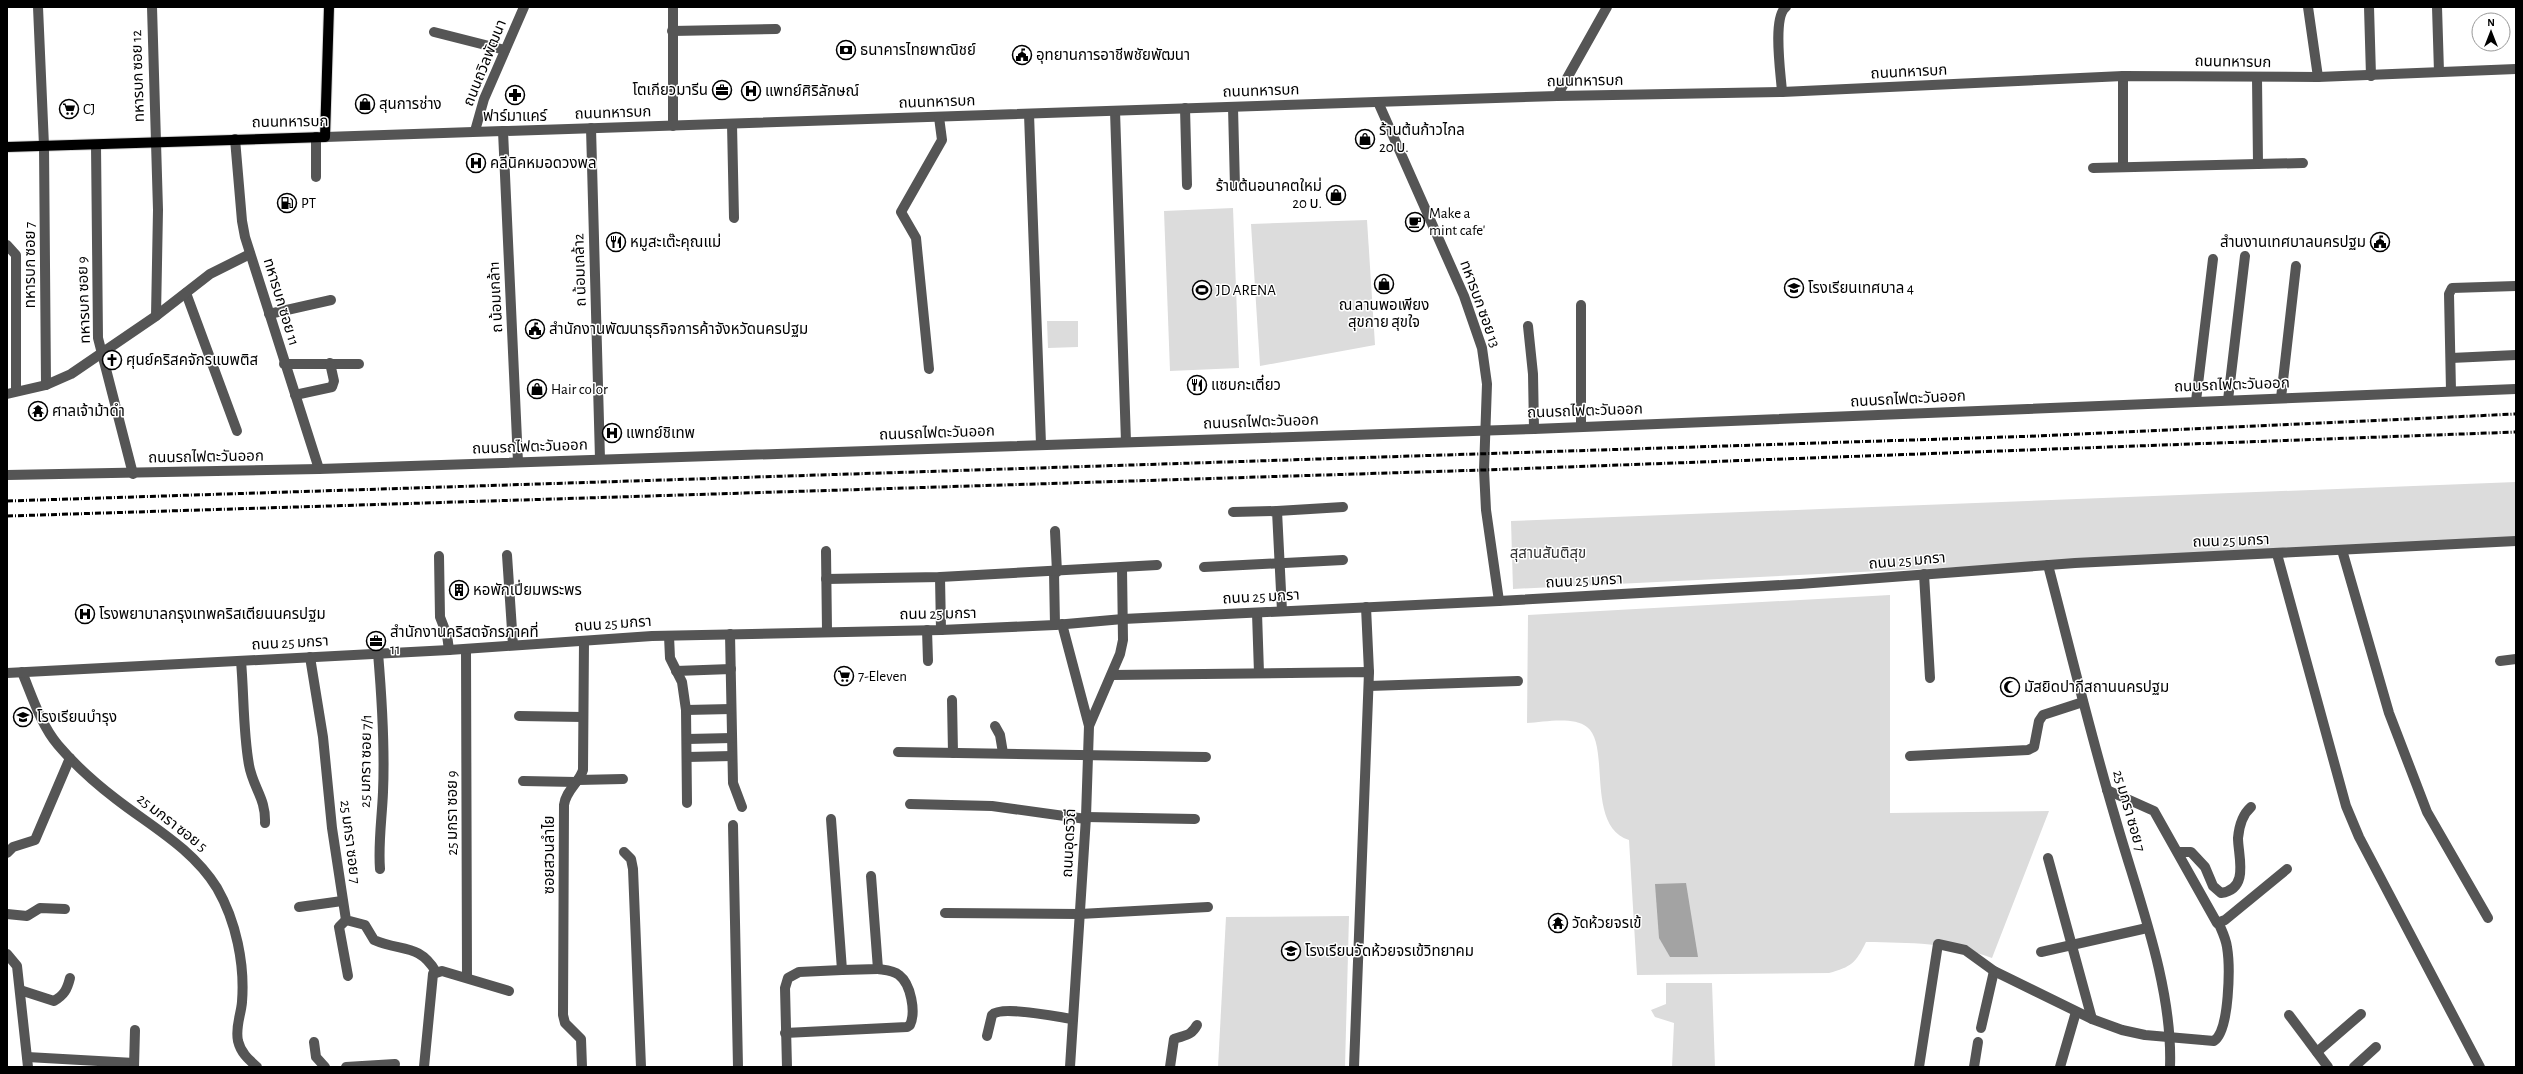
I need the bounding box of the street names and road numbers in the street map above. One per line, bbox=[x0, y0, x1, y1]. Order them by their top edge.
street label: ถนนถวิลพัฒนา bbox=[460, 17, 509, 108]
street label: ทหารบก ซอย 12 bbox=[129, 29, 147, 122]
street label: ถนนทหารบก bbox=[2194, 54, 2272, 70]
street label: ถนนทหารบก bbox=[1870, 62, 1948, 82]
street label: ถนนทหารบก bbox=[1546, 73, 1624, 89]
street label: ถนนทหารบก bbox=[1222, 82, 1300, 100]
street label: ถนนทหารบก bbox=[898, 93, 976, 111]
street label: ถนนทหารบก bbox=[574, 104, 652, 122]
street label: ถนนทหารบก bbox=[251, 114, 329, 130]
street label: ทหารบก ซอย 7 bbox=[23, 222, 38, 308]
street label: ถ น้อมเกล้า2 bbox=[570, 233, 589, 307]
street label: ทหารบก ซอย 9 bbox=[75, 256, 93, 344]
street label: ทหารบก ซอย 11 bbox=[261, 257, 301, 347]
street label: ทหารบก ซอย 13 bbox=[1457, 258, 1503, 350]
street label: ถ น้อมเกล้า1 bbox=[486, 261, 505, 333]
street label: ถนนรถไฟตะวันออก bbox=[2174, 374, 2290, 395]
street label: ถนนรถไฟตะวันออก bbox=[1850, 387, 1966, 410]
street label: ถนนรถไฟตะวันออก bbox=[1527, 400, 1643, 421]
street label: ถนนรถไฟตะวันออก bbox=[1203, 411, 1319, 432]
street label: ถนนรถไฟตะวันออก bbox=[879, 422, 995, 443]
street label: ถนนรถไฟตะวันออก bbox=[472, 436, 588, 457]
street label: ถนนรถไฟตะวันออก bbox=[148, 447, 264, 466]
street label: ถนน 25 มกรา bbox=[2192, 532, 2270, 550]
street label: ถนน 25 มกรา bbox=[1868, 550, 1946, 572]
street label: ถนน 25 มกรา bbox=[1545, 571, 1623, 591]
street label: ถนน 25 มกรา bbox=[1222, 587, 1300, 607]
street label: ถนน 25 มกรา bbox=[899, 606, 977, 622]
street label: ถนน 25 มกรา bbox=[574, 614, 652, 634]
street label: ถนน 25 มกรา bbox=[251, 633, 329, 653]
street label: 25 มกรา ซอย 7/1 bbox=[358, 714, 374, 808]
street label: 25 มกรา ซอย 7 bbox=[2110, 768, 2148, 854]
street label: 25 มกรา ซอย 9 bbox=[445, 770, 460, 856]
street label: 25 มกรา ซอย 5 bbox=[134, 791, 210, 855]
street label: 25 มกรา ซอย 7 bbox=[337, 799, 363, 885]
street label: ถนนอุดรวิถี bbox=[1059, 808, 1079, 878]
street label: ซอยสวนลำไย bbox=[541, 816, 557, 894]

